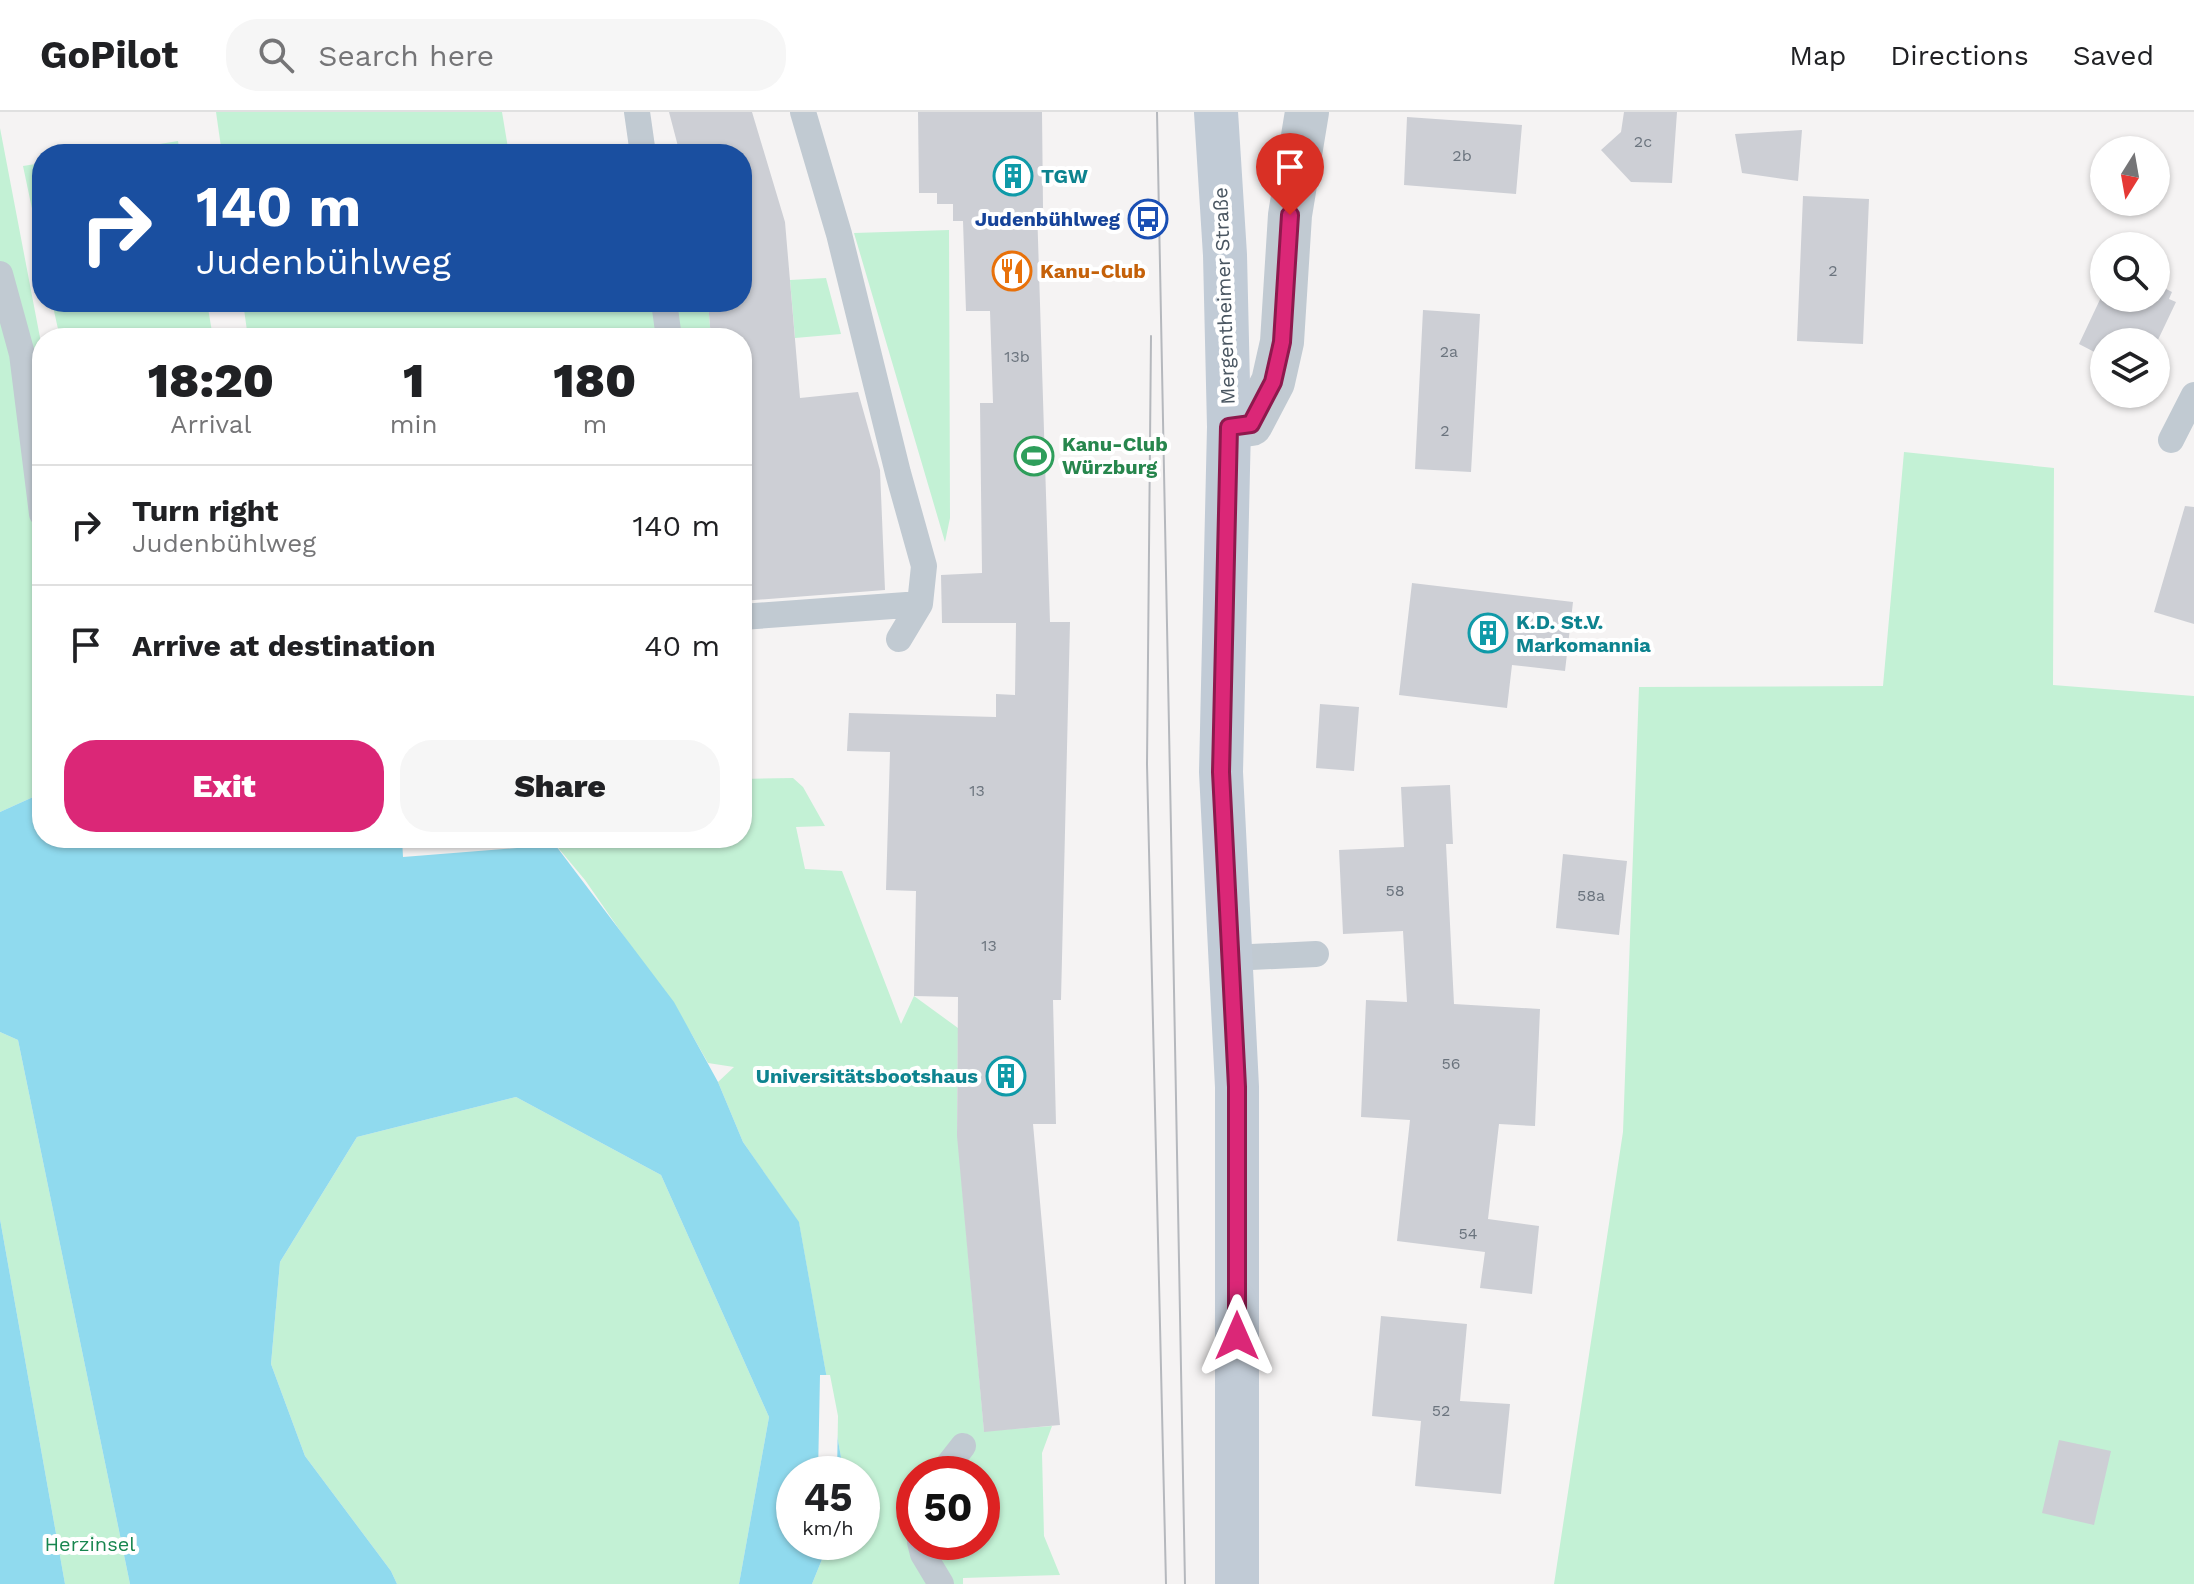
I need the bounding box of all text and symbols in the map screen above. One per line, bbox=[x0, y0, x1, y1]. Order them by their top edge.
search box bbox=[226, 19, 786, 91]
text: GoPilot bbox=[40, 33, 178, 77]
icon: search bbox=[254, 33, 298, 77]
text: Search here bbox=[318, 38, 494, 73]
text: Map bbox=[1789, 39, 1846, 72]
text: Directions bbox=[1890, 39, 2029, 72]
text: Saved bbox=[2073, 39, 2154, 72]
house number: 2c bbox=[1634, 132, 1652, 151]
pin bbox=[1256, 133, 1324, 215]
north arrow bbox=[2090, 136, 2170, 216]
map controls bbox=[2090, 136, 2170, 408]
icon: arrive bbox=[1268, 145, 1312, 189]
house number: 2b bbox=[1452, 146, 1472, 165]
building icon: TGW bbox=[992, 155, 1034, 197]
place label: TGW bbox=[1041, 164, 1088, 188]
text: 140 m bbox=[196, 174, 361, 240]
icon: right bbox=[64, 176, 168, 280]
street label: Mergentheimer Straße bbox=[1208, 187, 1240, 405]
bus stop icon: Judenbühlweg bbox=[1127, 198, 1169, 240]
place label: Judenbühlweg bbox=[975, 207, 1121, 231]
button: search bbox=[2090, 232, 2170, 312]
text: Judenbühlweg bbox=[196, 241, 451, 283]
restaurant icon: Kanu-Club bbox=[991, 250, 1033, 292]
place label: Kanu-Club bbox=[1040, 259, 1146, 283]
house number: 2 bbox=[1828, 261, 1838, 280]
button: layers bbox=[2090, 328, 2170, 408]
house number: 2a bbox=[1440, 342, 1458, 361]
house number: 13b bbox=[1004, 347, 1030, 366]
text: 18:20 bbox=[148, 352, 274, 409]
text: 1 bbox=[403, 352, 424, 409]
text: 180 bbox=[553, 352, 636, 409]
text: Arrival bbox=[170, 409, 251, 439]
text: min bbox=[390, 409, 438, 439]
text: m bbox=[582, 409, 607, 439]
house number: 2 bbox=[1440, 421, 1450, 440]
place label: Kanu-Club Würzburg bbox=[1062, 432, 1168, 479]
sports icon: Kanu-Club Würzburg bbox=[1013, 435, 1055, 477]
text: Turn right bbox=[132, 493, 278, 528]
icon: right bbox=[64, 503, 108, 547]
text: 140 m bbox=[632, 508, 720, 543]
text: Judenbühlweg bbox=[132, 528, 316, 558]
place label: K.D. St.V. Markomannia bbox=[1516, 610, 1651, 657]
building icon: K.D. St.V. Markomannia bbox=[1467, 612, 1509, 654]
icon: arrive bbox=[64, 623, 108, 667]
text: Arrive at destination bbox=[132, 628, 436, 663]
text: 40 m bbox=[644, 628, 720, 663]
button: Exit bbox=[64, 740, 384, 832]
button: Share bbox=[400, 740, 720, 832]
house number: 13 bbox=[969, 781, 985, 800]
house number: 58 bbox=[1385, 881, 1405, 900]
house number: 58a bbox=[1577, 886, 1605, 905]
house number: 13 bbox=[981, 936, 997, 955]
house number: 56 bbox=[1441, 1054, 1461, 1073]
building icon: Universitätsbootshaus bbox=[985, 1055, 1027, 1097]
place label: Universitätsbootshaus bbox=[756, 1064, 978, 1088]
house number: 54 bbox=[1458, 1224, 1478, 1243]
position arrow bbox=[1195, 1294, 1279, 1378]
house number: 52 bbox=[1432, 1401, 1450, 1420]
speed limit sign: 50 bbox=[896, 1456, 1000, 1560]
text: 45 bbox=[803, 1474, 853, 1521]
text: km/h bbox=[802, 1516, 854, 1540]
park label: Herzinsel bbox=[45, 1532, 135, 1556]

